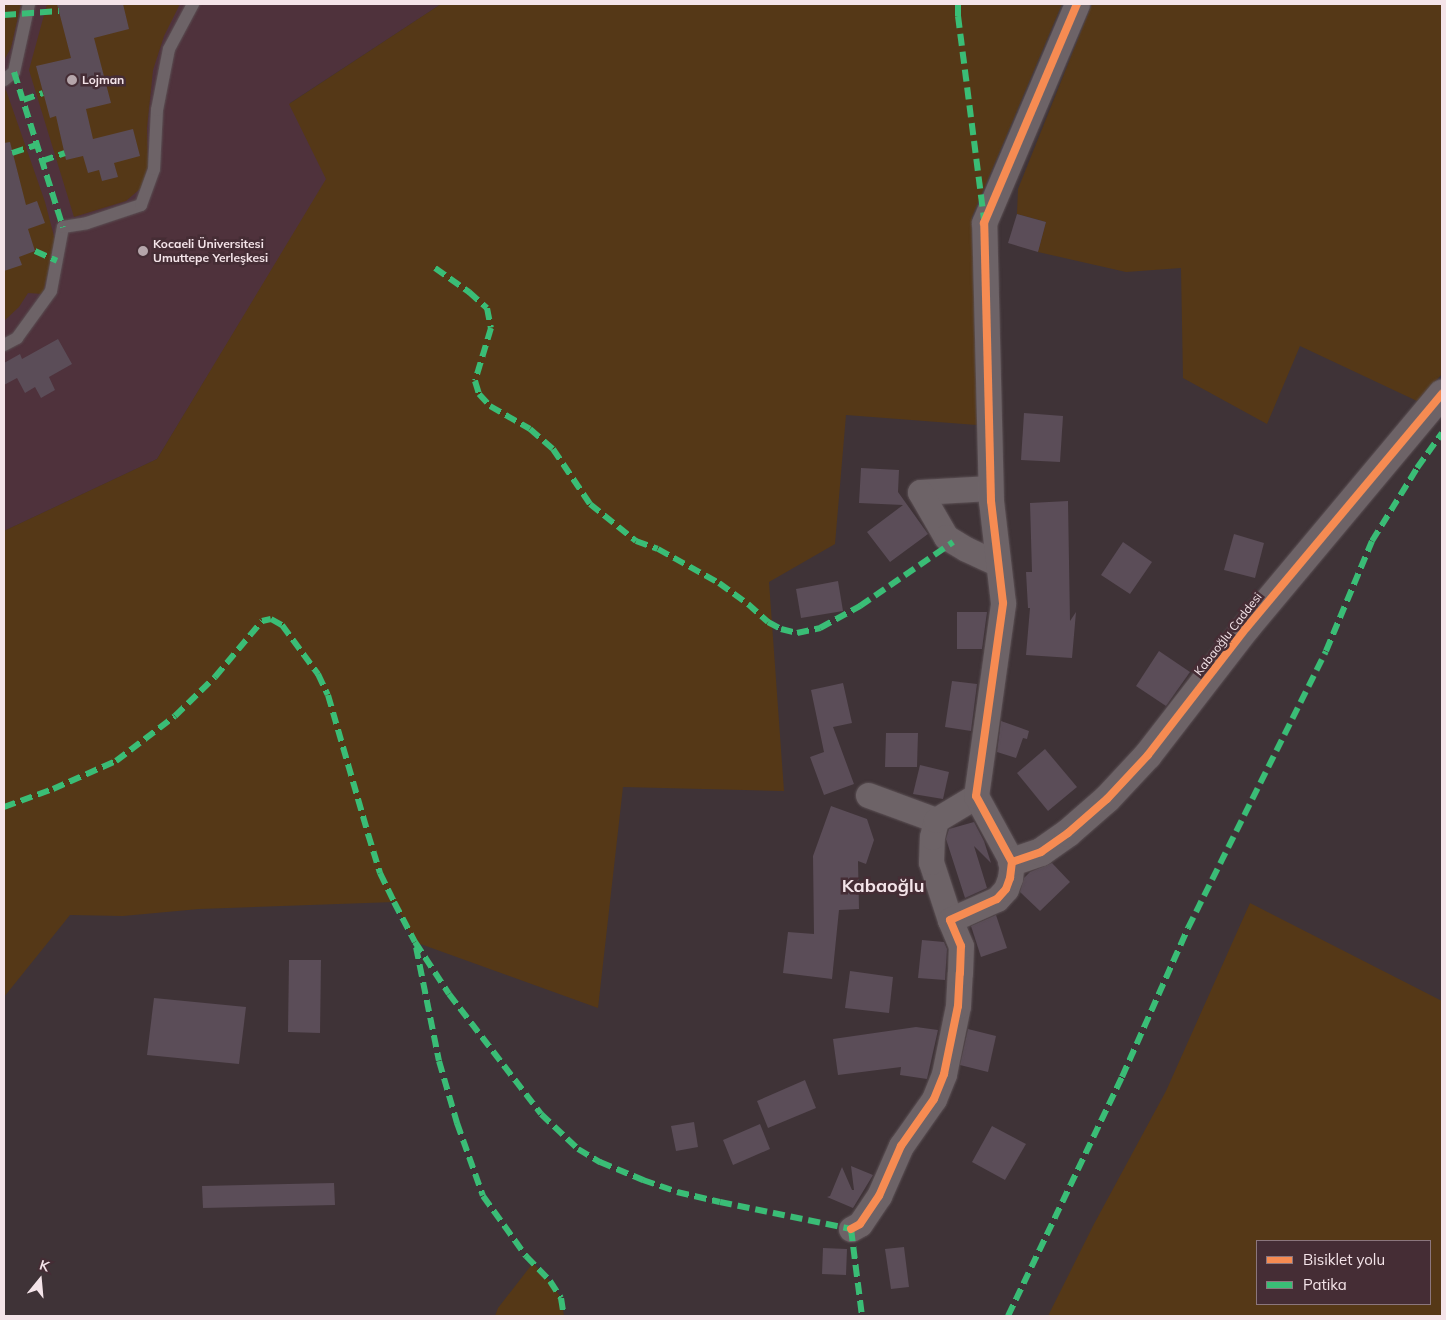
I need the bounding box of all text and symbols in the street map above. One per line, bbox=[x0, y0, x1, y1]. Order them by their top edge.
place label: Lojman bbox=[82, 73, 124, 87]
marker: Lojman bbox=[66, 74, 78, 86]
place label: Kocaeli Üniversitesi Umuttepe Yerleşkesi bbox=[153, 237, 268, 265]
marker: Kocaeli Üniversitesi Umuttepe Yerleşkesi bbox=[137, 245, 149, 257]
street label: Kabaoğlu Caddesi bbox=[1191, 590, 1265, 678]
district label: Kabaoğlu bbox=[842, 875, 924, 897]
legend bbox=[1256, 1240, 1431, 1305]
text: Bisiklet yolu bbox=[1303, 1250, 1385, 1269]
north arrow bbox=[15, 1255, 65, 1305]
text: K bbox=[37, 1256, 51, 1276]
text: Patika bbox=[1303, 1275, 1347, 1294]

